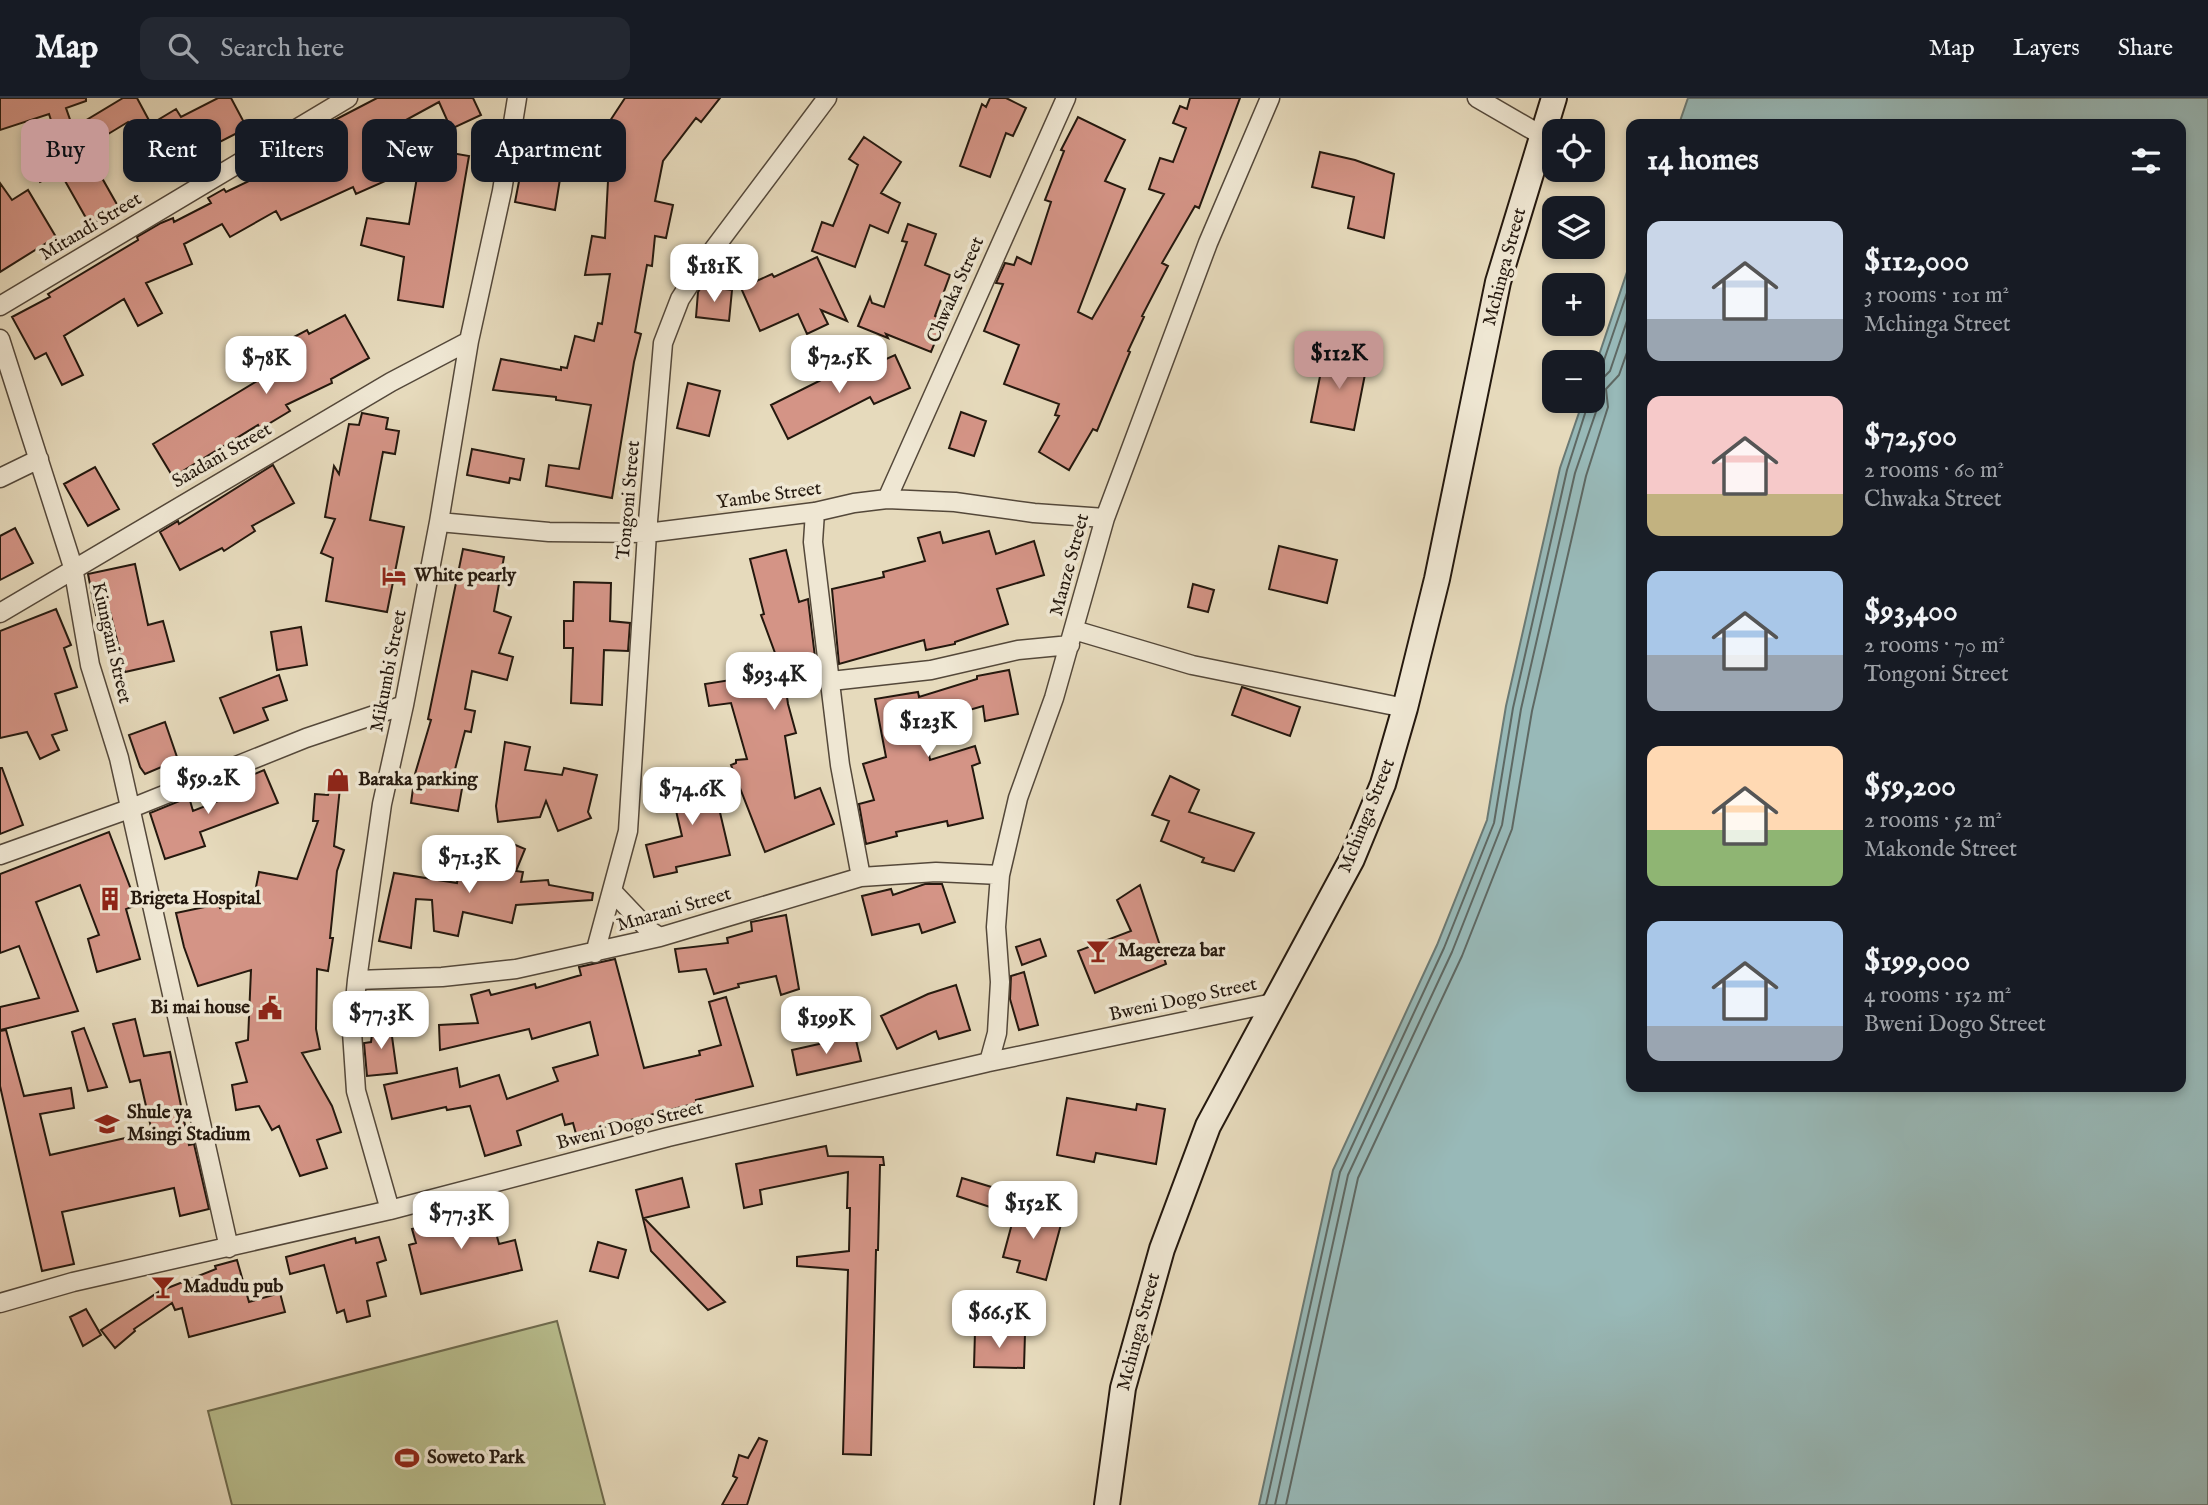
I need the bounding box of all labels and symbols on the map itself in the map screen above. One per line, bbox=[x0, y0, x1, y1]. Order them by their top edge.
street label: Mitandi Street bbox=[36, 187, 147, 267]
street label: Mchinga Street bbox=[1478, 205, 1532, 329]
street label: Chwaka Street bbox=[922, 233, 990, 347]
pin: $181K bbox=[665, 244, 763, 304]
pin: $112K bbox=[1290, 331, 1388, 391]
pin: $78K bbox=[225, 336, 307, 396]
pin: $72.5K bbox=[782, 336, 896, 395]
street label: Saadani Street bbox=[168, 418, 277, 494]
street label: Tongoni Street bbox=[612, 439, 646, 561]
street label: Yambe Street bbox=[715, 477, 823, 515]
street label: Manze Street bbox=[1045, 511, 1095, 619]
hotel icon: White pearly bbox=[380, 562, 408, 590]
place label: White pearly bbox=[413, 564, 517, 588]
street label: Kiungani Street bbox=[85, 580, 137, 706]
street label: Mikumbi Street bbox=[365, 607, 413, 734]
pin: $93.4K bbox=[717, 652, 831, 712]
pin: $123K bbox=[879, 700, 977, 759]
street label: Mchinga Street bbox=[1333, 755, 1401, 877]
pin: $59.2K bbox=[151, 756, 265, 816]
shop icon: Baraka parking bbox=[324, 766, 352, 794]
place label: Baraka parking bbox=[358, 768, 478, 792]
pin: $74.6K bbox=[635, 768, 749, 827]
pin: $71.3K bbox=[412, 836, 526, 895]
street label: Mnarani Street bbox=[614, 882, 734, 938]
building icon: Brigeta Hospital bbox=[96, 885, 124, 913]
place label: Brigeta Hospital bbox=[130, 887, 261, 911]
bar icon: Magereza bar bbox=[1084, 937, 1112, 965]
place label: Magereza bar bbox=[1118, 939, 1226, 963]
street label: Bweni Dogo Street bbox=[1107, 973, 1259, 1027]
pin: $77.3K bbox=[324, 992, 438, 1051]
public building icon: Bi mai house bbox=[256, 994, 284, 1022]
place label: Bi mai house bbox=[151, 996, 250, 1020]
pin: $199K bbox=[777, 996, 875, 1056]
street label: Bweni Dogo Street bbox=[554, 1096, 706, 1156]
place label: Shule ya Msingi Stadium bbox=[127, 1101, 251, 1147]
school or university icon: Shule ya Msingi Stadium bbox=[93, 1110, 121, 1138]
pin: $152K bbox=[984, 1182, 1082, 1241]
pin: $77.3K bbox=[404, 1192, 518, 1251]
street label: Mchinga Street bbox=[1112, 1270, 1166, 1394]
bar icon: Madudu pub bbox=[149, 1273, 177, 1301]
place label: Madudu pub bbox=[183, 1275, 283, 1299]
pin: $66.5K bbox=[942, 1290, 1056, 1350]
sports icon: Soweto Park bbox=[393, 1444, 421, 1472]
place label: Soweto Park bbox=[427, 1446, 526, 1470]

